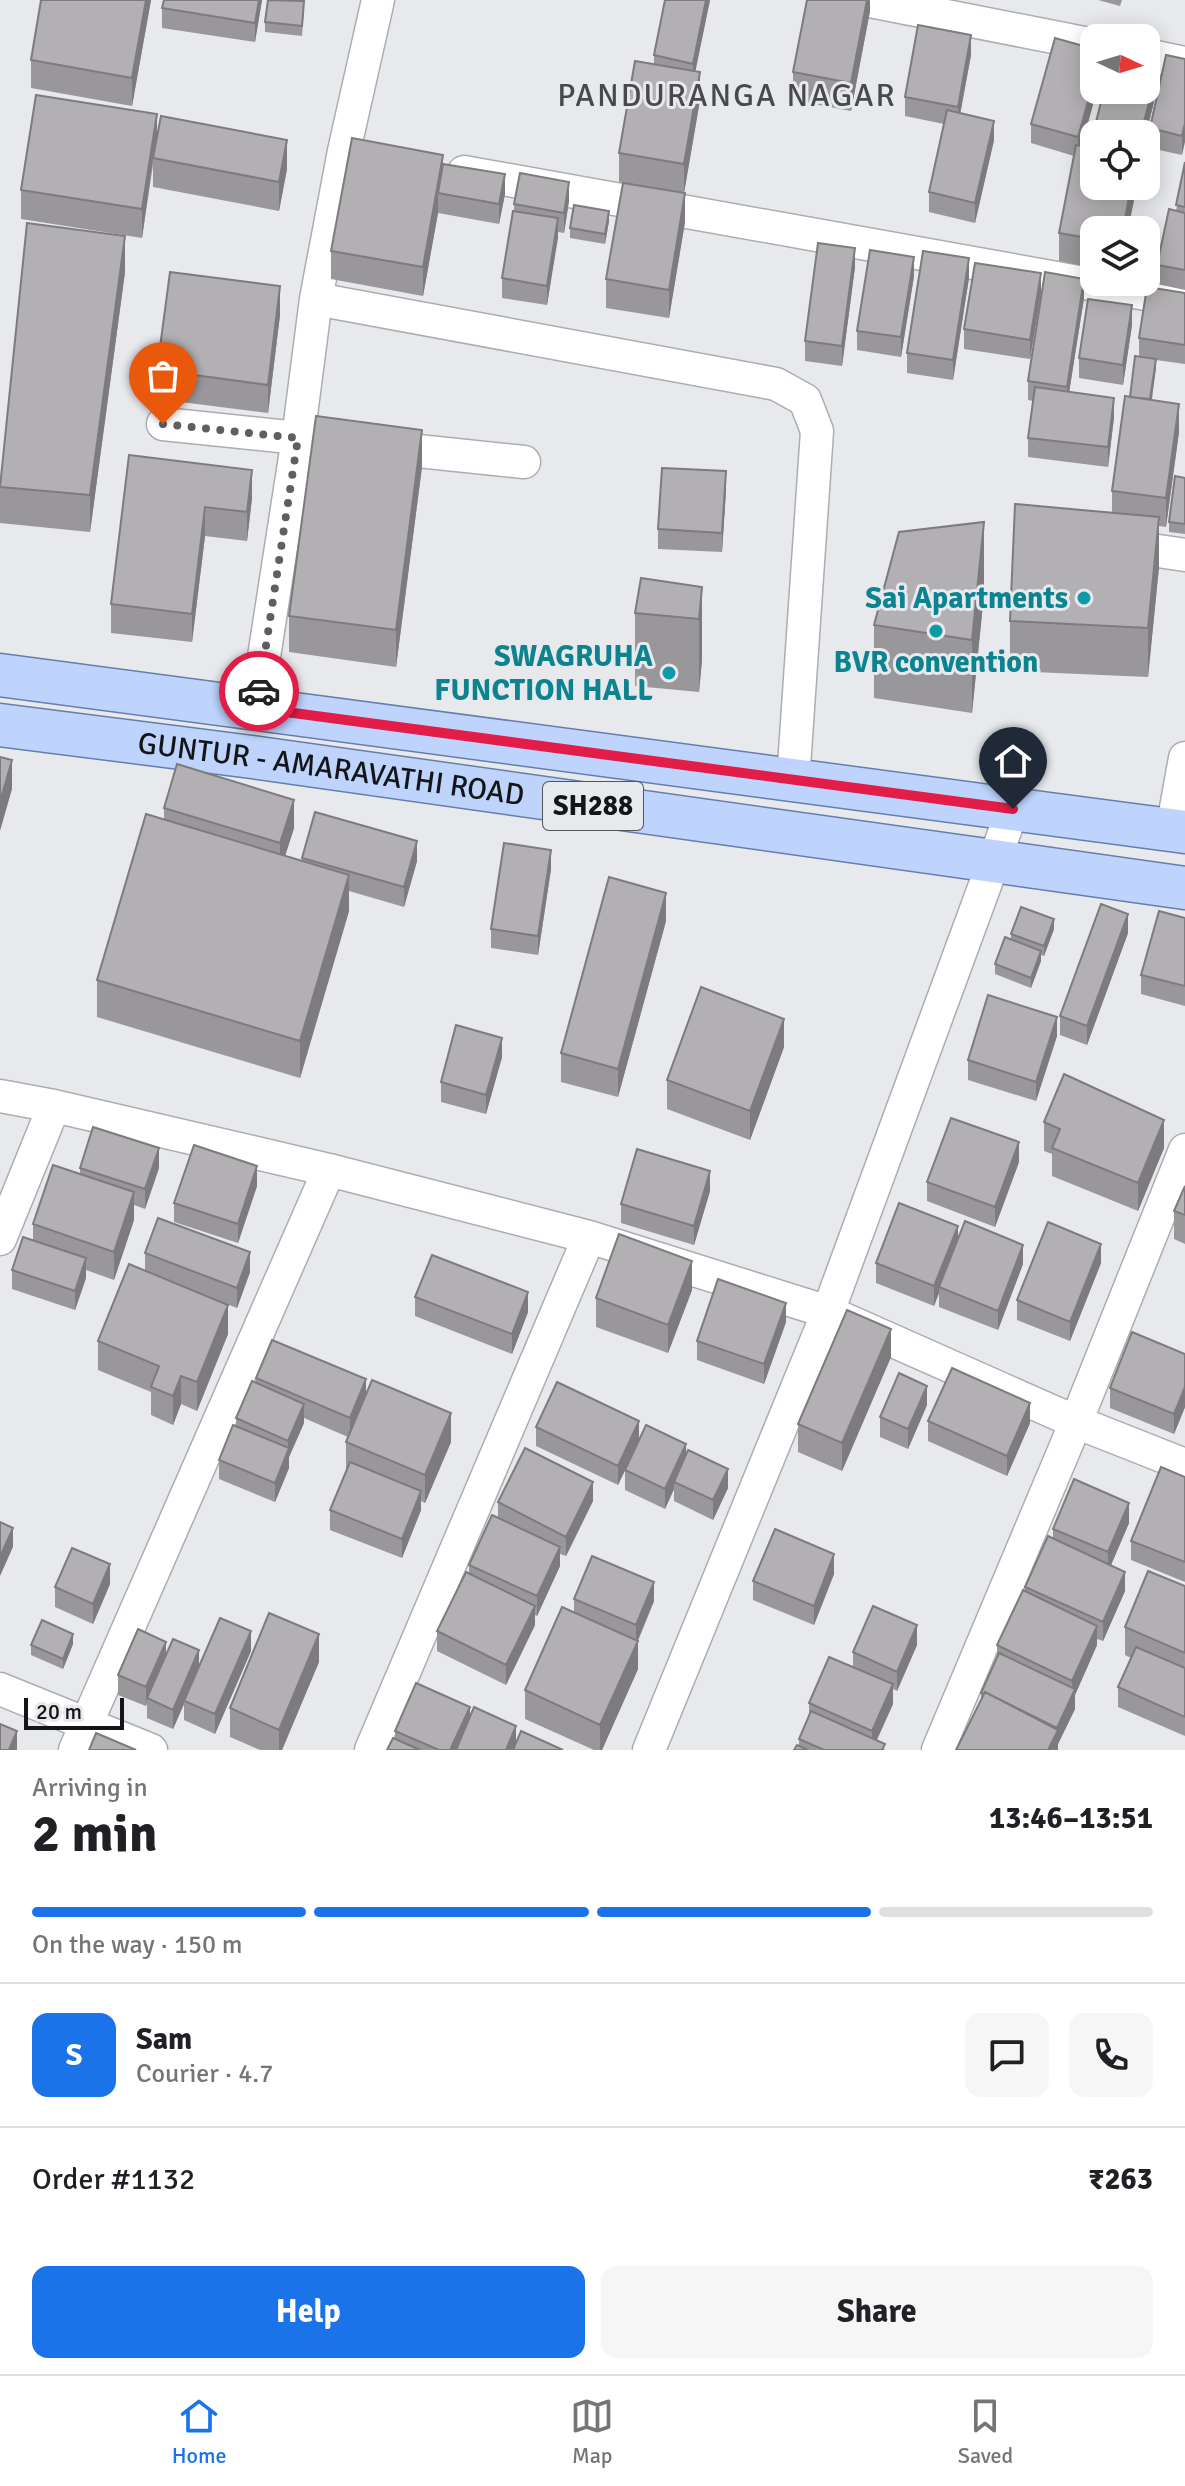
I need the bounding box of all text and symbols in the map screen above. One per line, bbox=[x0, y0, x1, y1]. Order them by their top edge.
north arrow bbox=[1080, 24, 1160, 104]
map controls bbox=[1080, 24, 1160, 296]
district label: PANDURANGA NAGAR bbox=[557, 76, 897, 115]
button: locate bbox=[1080, 120, 1160, 200]
button: layers bbox=[1080, 216, 1160, 296]
pin bbox=[129, 342, 197, 424]
icon: bag bbox=[141, 354, 185, 398]
place label: Sai Apartments bbox=[865, 580, 1068, 617]
marker: Sai Apartments bbox=[1075, 589, 1093, 607]
marker: BVR convention bbox=[927, 622, 945, 640]
place label: SWAGRUHA FUNCTION HALL bbox=[434, 638, 653, 709]
place label: BVR convention bbox=[834, 644, 1038, 681]
courier bbox=[219, 651, 299, 731]
marker: SWAGRUHA FUNCTION HALL bbox=[660, 664, 678, 682]
icon: car bbox=[237, 669, 281, 713]
street label: GUNTUR - AMARAVATHI ROAD bbox=[136, 724, 527, 814]
pin bbox=[979, 727, 1047, 809]
icon: home bbox=[991, 739, 1035, 783]
road number: SH288 bbox=[543, 782, 643, 830]
scale bar bbox=[24, 1694, 124, 1730]
text: 20 m bbox=[36, 1698, 82, 1725]
text: Arriving in bbox=[32, 1772, 148, 1804]
text: 13:46–13:51 bbox=[989, 1800, 1153, 1837]
text: 2 min bbox=[32, 1802, 158, 1866]
text: On the way · 150 m bbox=[32, 1929, 242, 1961]
button: chat bbox=[965, 2013, 1049, 2097]
button: phone bbox=[1069, 2013, 1153, 2097]
text: Sam bbox=[136, 2021, 192, 2058]
text: S bbox=[66, 2037, 82, 2074]
text: Courier · 4.7 bbox=[136, 2058, 273, 2090]
text: Order #1132 bbox=[32, 2161, 195, 2198]
text: ₹263 bbox=[1088, 2161, 1153, 2198]
button: Help bbox=[32, 2266, 585, 2358]
button: Share bbox=[601, 2266, 1153, 2358]
tab: Home bbox=[172, 2394, 227, 2469]
tab: Map bbox=[570, 2394, 614, 2469]
tab: Saved bbox=[958, 2394, 1013, 2469]

